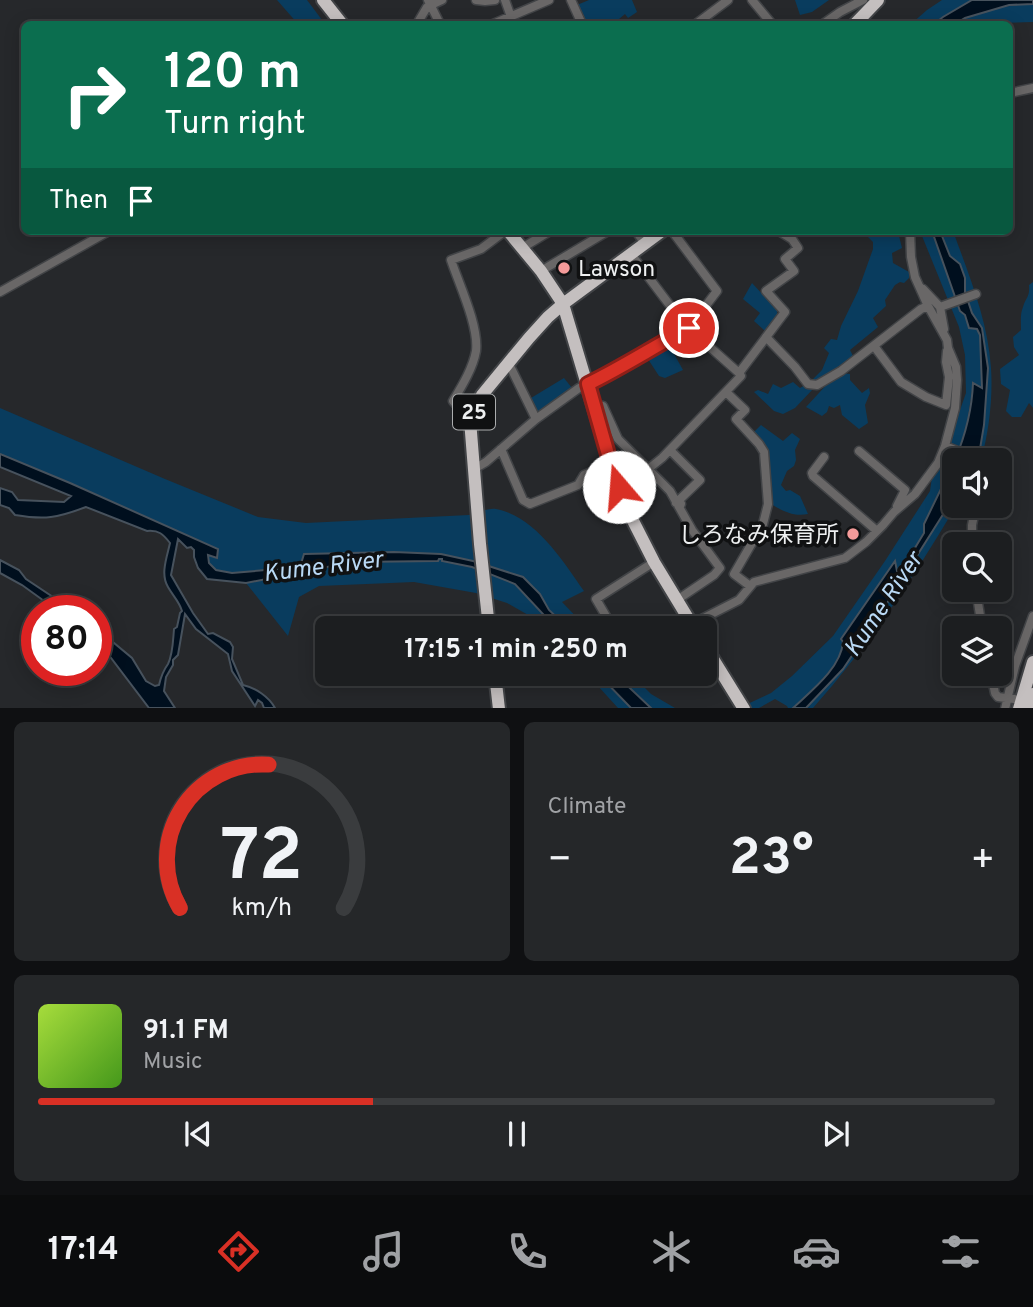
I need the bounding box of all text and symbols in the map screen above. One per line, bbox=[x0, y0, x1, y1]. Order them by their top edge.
text: 120 m bbox=[164, 44, 301, 106]
icon: right bbox=[49, 49, 140, 140]
text: Turn right bbox=[164, 105, 306, 145]
icon: arrive bbox=[122, 182, 160, 220]
text: Then bbox=[49, 185, 108, 218]
place label: Lawson bbox=[578, 256, 655, 285]
marker: Lawson bbox=[556, 260, 572, 276]
pin bbox=[659, 298, 719, 358]
icon: arrive bbox=[670, 309, 708, 347]
road number: 25 bbox=[453, 394, 495, 430]
map controls bbox=[942, 448, 1012, 686]
button: sound bbox=[942, 448, 1012, 518]
position arrow bbox=[582, 450, 656, 524]
place label: しろなみ保育所 bbox=[678, 522, 839, 551]
marker: しろなみ保育所 bbox=[845, 526, 861, 542]
button: search bbox=[942, 532, 1012, 602]
water label: Kume River bbox=[839, 545, 932, 663]
water label: Kume River bbox=[262, 546, 387, 590]
speed limit sign: 80 bbox=[21, 595, 112, 686]
button: layers bbox=[942, 616, 1012, 686]
text: 17:15 · 1 min · 250 m bbox=[404, 634, 628, 667]
text: Climate bbox=[548, 793, 626, 822]
text: 72 bbox=[221, 814, 303, 906]
text: 23° bbox=[729, 827, 814, 893]
text: − bbox=[548, 837, 572, 886]
text: + bbox=[970, 837, 995, 886]
text: km/h bbox=[231, 892, 292, 924]
text: 91.1 FM bbox=[143, 1015, 229, 1048]
text: Music bbox=[143, 1048, 203, 1077]
icon: previous bbox=[179, 1115, 217, 1153]
icon: pause bbox=[498, 1115, 536, 1153]
icon: next bbox=[817, 1115, 855, 1153]
icon: directions bbox=[214, 1227, 263, 1276]
icon: music bbox=[359, 1227, 408, 1276]
icon: phone bbox=[503, 1227, 552, 1276]
icon: climate bbox=[647, 1227, 696, 1276]
icon: car bbox=[792, 1227, 841, 1276]
icon: filters bbox=[936, 1227, 985, 1276]
text: 17:14 bbox=[48, 1231, 119, 1271]

